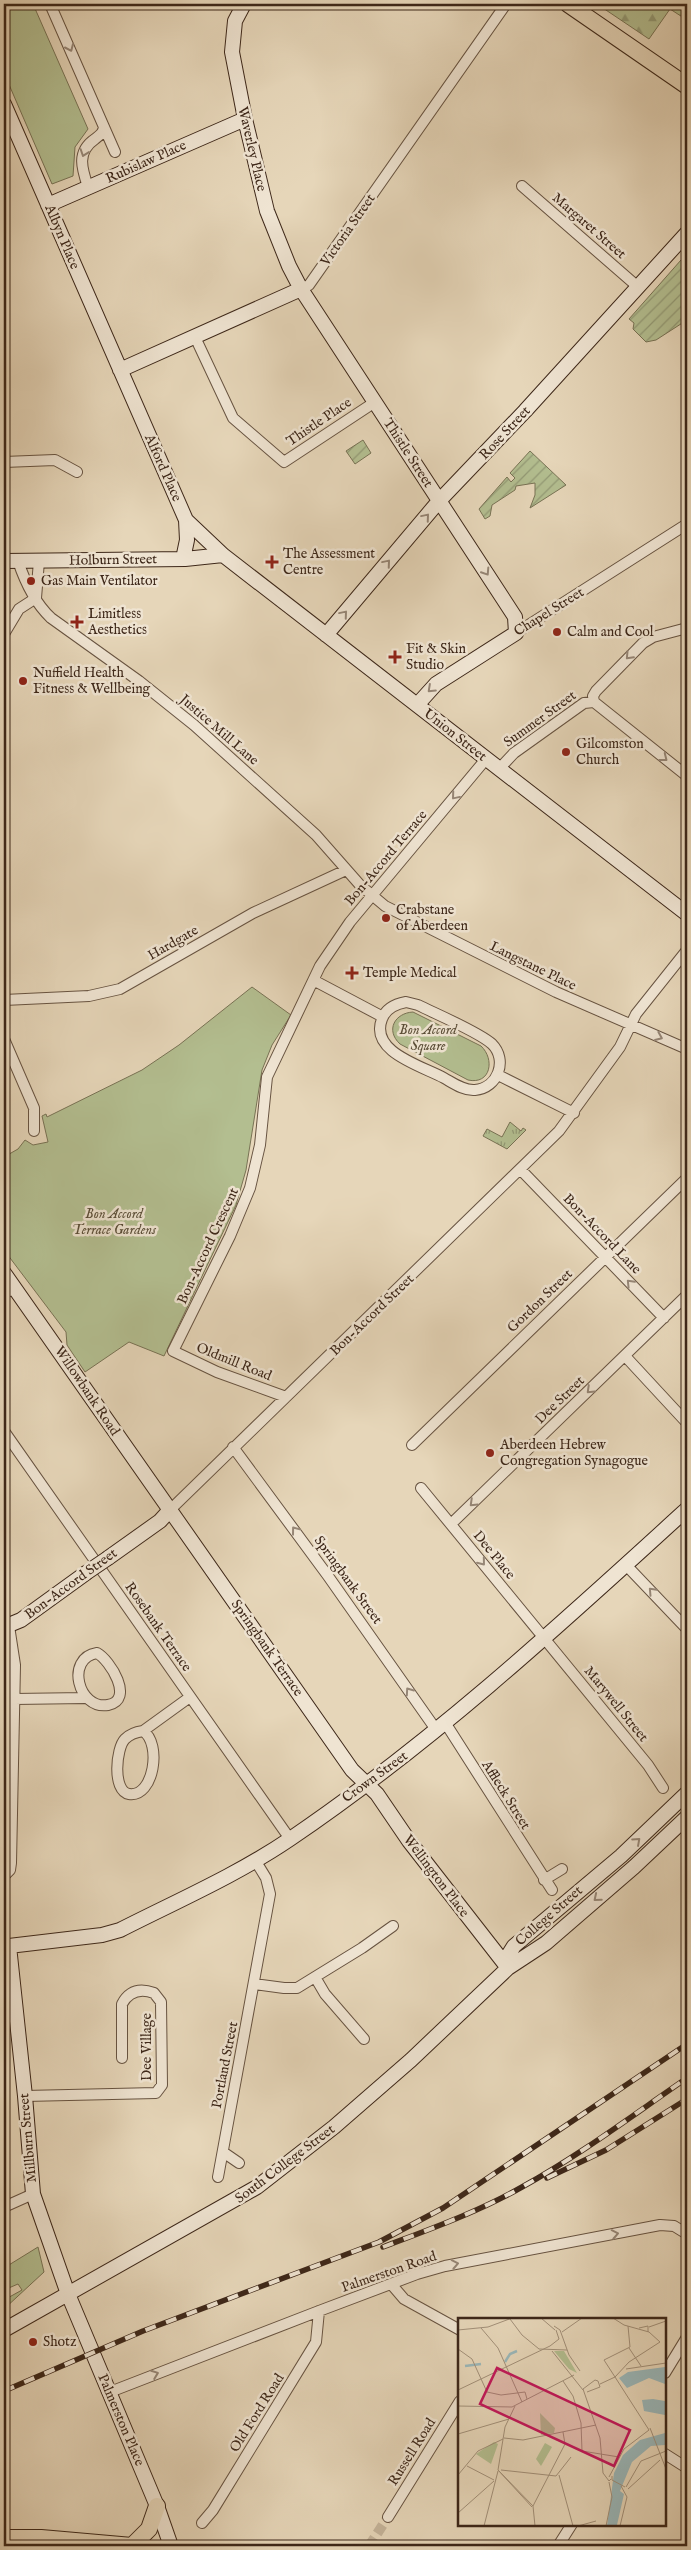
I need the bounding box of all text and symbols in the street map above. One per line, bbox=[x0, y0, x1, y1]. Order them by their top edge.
one-way arrow bbox=[64, 43, 75, 52]
street label: Waverley Place bbox=[233, 105, 271, 194]
street label: Rubislaw Place bbox=[103, 136, 190, 188]
one-way arrow bbox=[80, 149, 90, 157]
street label: Margaret Street bbox=[548, 189, 630, 263]
street label: Victoria Street bbox=[316, 190, 380, 270]
street label: Albyn Place bbox=[40, 201, 84, 273]
street label: Thistle Place bbox=[283, 393, 356, 450]
street label: Rose Street bbox=[475, 402, 535, 464]
street label: Thistle Street bbox=[379, 415, 437, 491]
street label: Alford Place bbox=[140, 431, 186, 505]
one-way arrow bbox=[421, 513, 430, 522]
place label: The Assessment Centre bbox=[283, 545, 375, 579]
street label: Holburn Street bbox=[69, 550, 157, 570]
marker: The Assessment Centre bbox=[265, 555, 279, 569]
one-way arrow bbox=[382, 559, 391, 568]
one-way arrow bbox=[480, 567, 489, 576]
place label: Gas Main Ventilator bbox=[41, 572, 158, 590]
marker: Gas Main Ventilator bbox=[25, 575, 37, 587]
street label: Chapel Street bbox=[511, 583, 588, 641]
place label: Limitless Aesthetics bbox=[87, 605, 147, 639]
one-way arrow bbox=[338, 611, 346, 620]
marker: Limitless Aesthetics bbox=[70, 615, 84, 629]
place label: Calm and Cool bbox=[567, 623, 654, 641]
marker: Calm and Cool bbox=[551, 626, 563, 638]
place label: Fit & Skin Studio bbox=[406, 640, 466, 674]
marker: Fit & Skin Studio bbox=[388, 650, 402, 664]
one-way arrow bbox=[626, 650, 635, 659]
place label: Nuffield Health Fitness & Wellbeing bbox=[33, 664, 151, 698]
marker: Nuffield Health Fitness & Wellbeing bbox=[17, 675, 29, 687]
one-way arrow bbox=[428, 683, 437, 692]
street label: Summer Street bbox=[500, 686, 580, 751]
street label: Justice Mill Lane bbox=[174, 689, 263, 770]
street label: Union Street bbox=[420, 705, 490, 765]
place label: Gilcomston Church bbox=[576, 735, 644, 769]
marker: Gilcomston Church bbox=[560, 746, 572, 758]
one-way arrow bbox=[658, 752, 667, 760]
one-way arrow bbox=[452, 791, 461, 800]
street label: Bon-Accord Terrace bbox=[341, 806, 432, 910]
place label: Crabstane of Aberdeen bbox=[396, 901, 468, 935]
marker: Crabstane of Aberdeen bbox=[380, 912, 392, 924]
street label: Hardgate bbox=[144, 921, 202, 965]
street label: Langstane Place bbox=[487, 937, 580, 995]
place label: Temple Medical bbox=[363, 964, 457, 982]
marker: Temple Medical bbox=[345, 966, 359, 980]
park label: Bon Accord Square bbox=[399, 1021, 458, 1055]
one-way arrow bbox=[654, 1031, 663, 1042]
street label: Bon-Accord Crescent bbox=[173, 1185, 243, 1307]
street label: Bon-Accord Lane bbox=[559, 1190, 645, 1279]
park label: Bon Accord Terrace Gardens bbox=[72, 1205, 157, 1239]
street label: Gordon Street bbox=[504, 1265, 577, 1337]
street label: Bon-Accord Street bbox=[326, 1270, 418, 1360]
one-way arrow bbox=[627, 1280, 636, 1289]
street label: Oldmill Road bbox=[194, 1339, 275, 1385]
street label: Willowbank Road bbox=[50, 1343, 124, 1440]
street label: Dee Street bbox=[531, 1372, 589, 1428]
one-way arrow bbox=[587, 1384, 596, 1393]
place label: Aberdeen Hebrew Congregation Synagogue bbox=[499, 1436, 649, 1470]
marker: Aberdeen Hebrew Congregation Synagogue bbox=[484, 1447, 496, 1459]
one-way arrow bbox=[470, 1497, 479, 1506]
one-way arrow bbox=[291, 1527, 301, 1536]
street label: Dee Place bbox=[469, 1527, 519, 1583]
street label: Springbank Street bbox=[310, 1532, 386, 1628]
street label: Bon-Accord Street bbox=[21, 1544, 121, 1624]
one-way arrow bbox=[477, 1556, 486, 1565]
street label: Rosebank Terrace bbox=[120, 1579, 196, 1676]
one-way arrow bbox=[649, 1588, 658, 1597]
street label: Springbank Terrace bbox=[227, 1596, 308, 1700]
street label: Marywell Street bbox=[580, 1662, 652, 1746]
one-way arrow bbox=[406, 1687, 415, 1697]
street label: Crown Street bbox=[339, 1747, 412, 1807]
street label: Affleck Street bbox=[477, 1756, 534, 1833]
street label: Wellington Place bbox=[399, 1831, 473, 1921]
one-way arrow bbox=[632, 1838, 641, 1847]
street label: College Street bbox=[512, 1882, 587, 1950]
one-way arrow bbox=[594, 1893, 603, 1901]
street label: Dee Village bbox=[138, 2013, 156, 2081]
street label: Portland Street bbox=[208, 2020, 242, 2110]
street label: Millburn Street bbox=[15, 2092, 41, 2183]
street label: South College Street bbox=[231, 2120, 339, 2207]
one-way arrow bbox=[610, 2229, 619, 2239]
street label: Palmerston Road bbox=[339, 2247, 440, 2297]
one-way arrow bbox=[451, 2259, 459, 2270]
inset map bbox=[458, 2318, 666, 2525]
place label: Shotz bbox=[43, 2333, 77, 2351]
marker: Shotz bbox=[27, 2336, 39, 2348]
one-way arrow bbox=[150, 2370, 159, 2380]
street label: Old Ford Road bbox=[226, 2370, 289, 2456]
street label: Palmerston Place bbox=[94, 2371, 149, 2469]
street label: Russell Road bbox=[384, 2414, 440, 2489]

